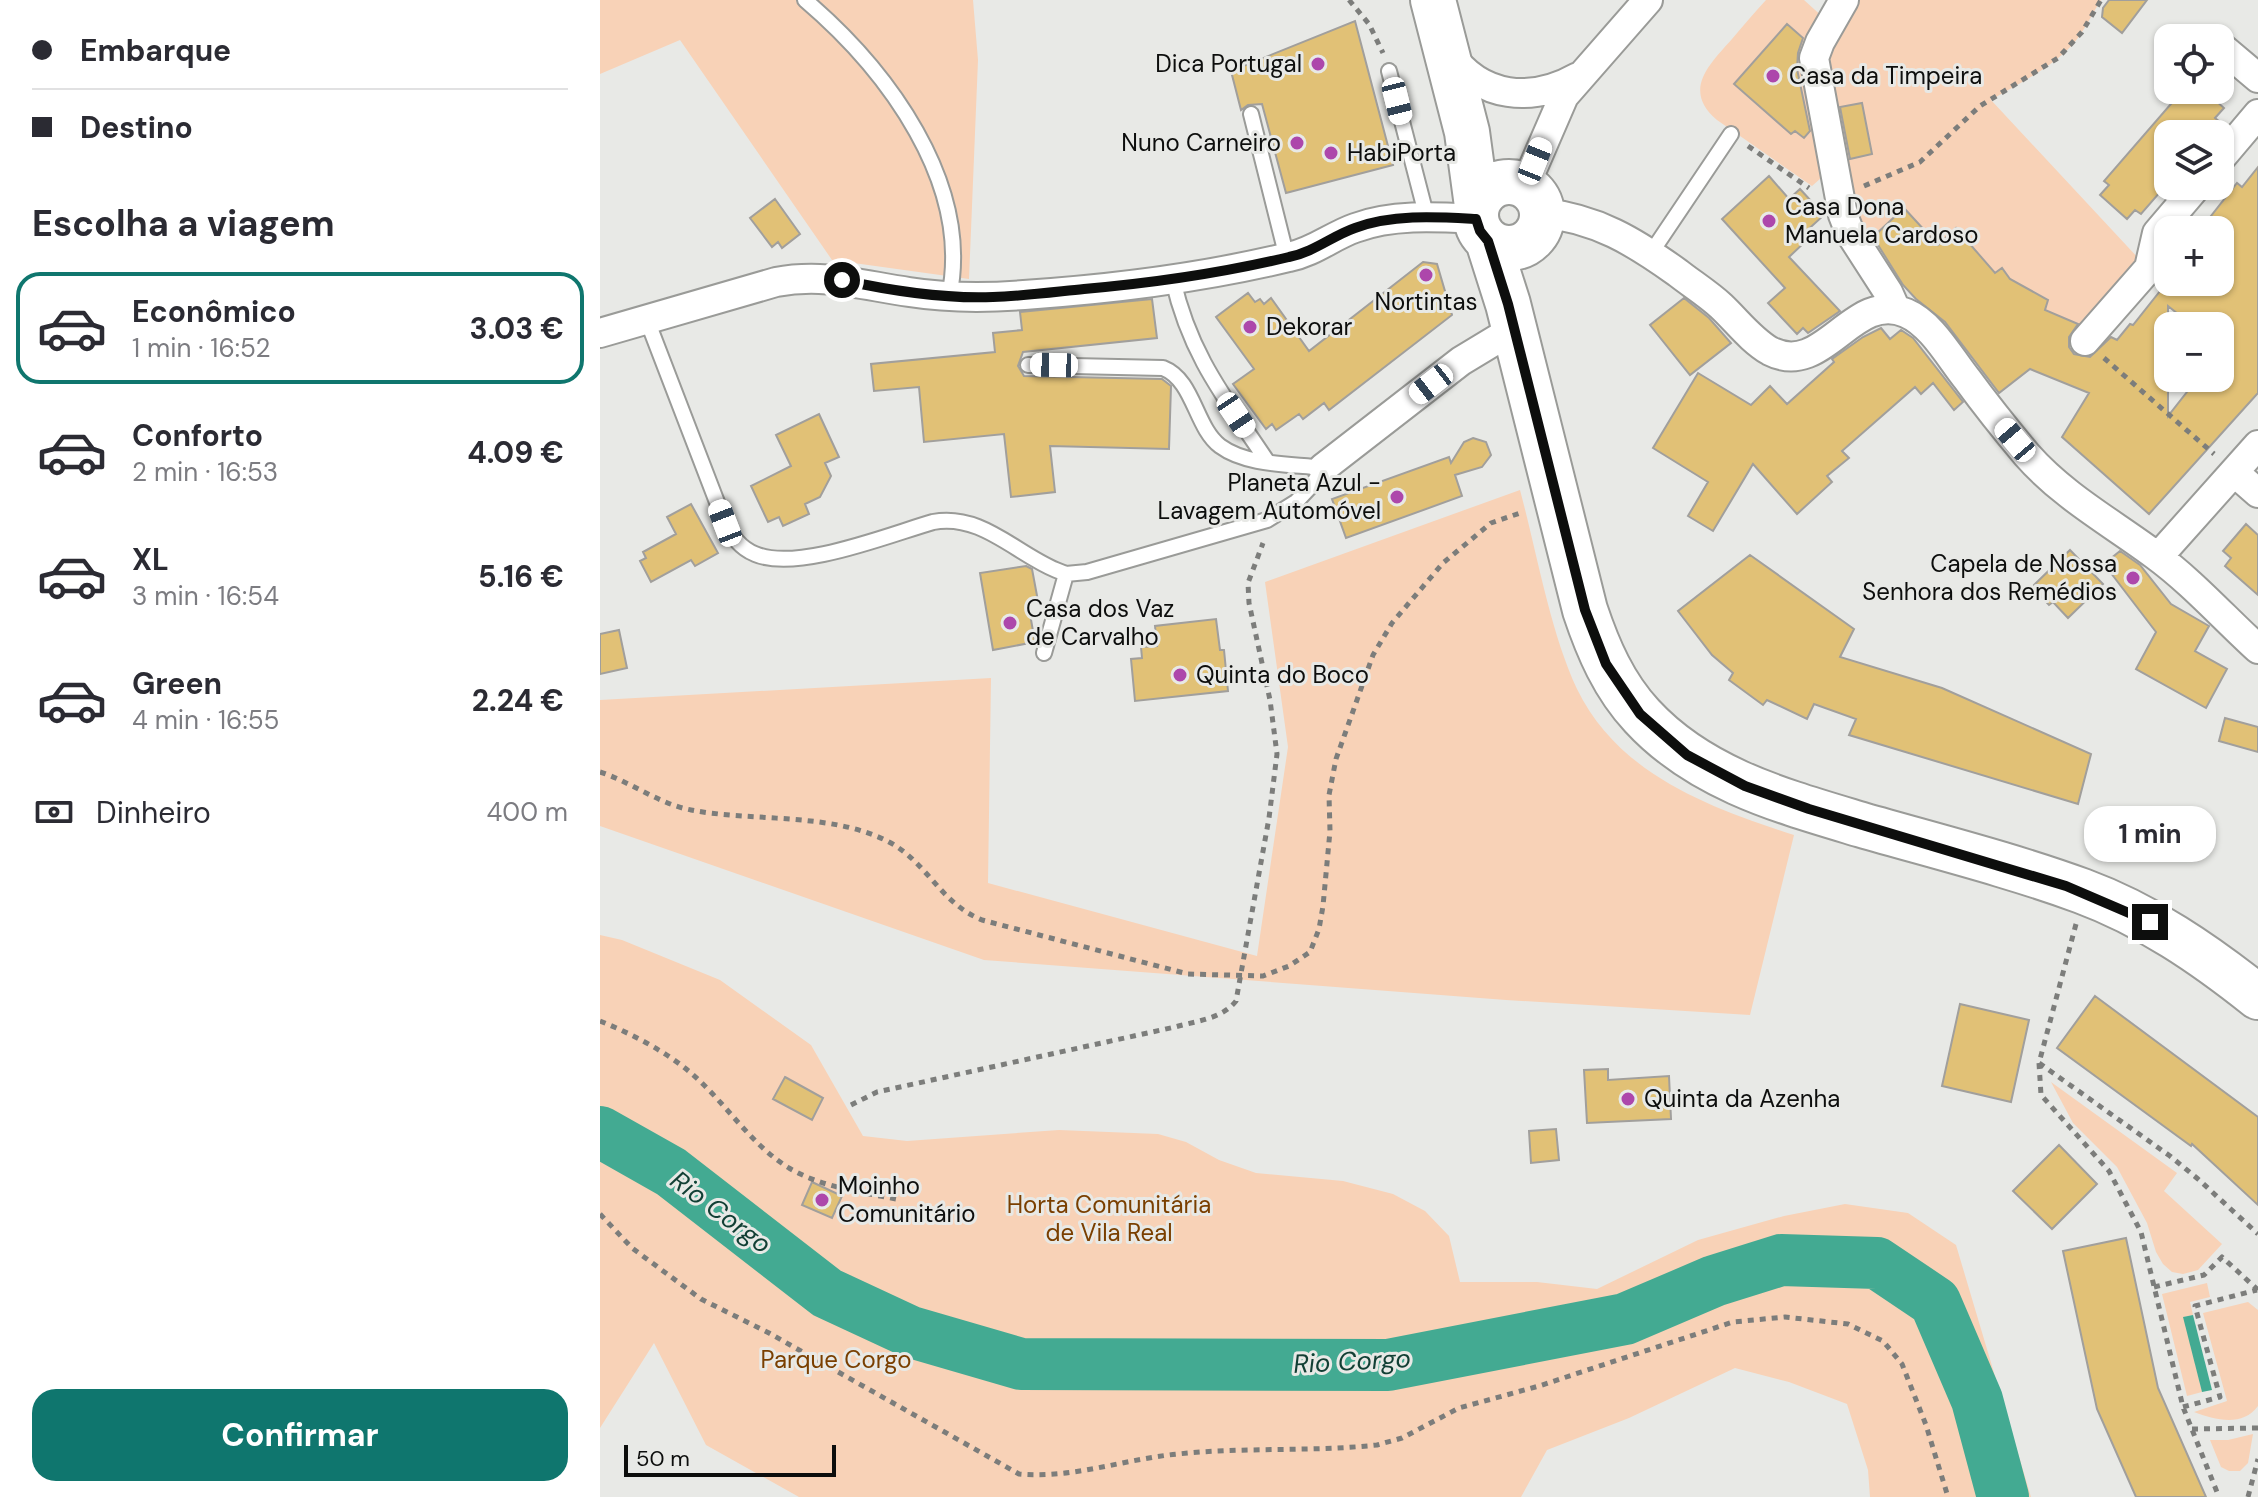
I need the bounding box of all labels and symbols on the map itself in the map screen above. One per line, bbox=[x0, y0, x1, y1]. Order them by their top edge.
place label: Dica Portugal bbox=[1155, 48, 1302, 79]
marker: Dica Portugal bbox=[1309, 55, 1327, 73]
place label: Casa da Timpeira bbox=[1789, 60, 1982, 91]
marker: Casa da Timpeira bbox=[1764, 67, 1782, 85]
car bbox=[1380, 75, 1414, 127]
place label: Nuno Carneiro bbox=[1121, 127, 1281, 158]
marker: Nuno Carneiro bbox=[1288, 134, 1306, 152]
car bbox=[1515, 134, 1555, 188]
place label: HabiPorta bbox=[1347, 137, 1456, 168]
marker: HabiPorta bbox=[1322, 144, 1340, 162]
place label: Casa Dona Manuela Cardoso bbox=[1785, 191, 1978, 250]
marker: Casa Dona Manuela Cardoso bbox=[1760, 212, 1778, 230]
route start bbox=[824, 262, 860, 298]
marker: Nortintas bbox=[1417, 266, 1435, 284]
place label: Nortintas bbox=[1374, 286, 1478, 317]
place label: Dekorar bbox=[1266, 311, 1353, 342]
marker: Dekorar bbox=[1241, 318, 1259, 336]
car bbox=[1030, 353, 1078, 377]
car bbox=[1405, 360, 1457, 408]
car bbox=[1213, 388, 1259, 442]
car bbox=[1990, 414, 2040, 466]
place label: Planeta Azul - Lavagem Automóvel bbox=[1158, 467, 1381, 526]
marker: Planeta Azul - Lavagem Automóvel bbox=[1388, 488, 1406, 506]
car bbox=[705, 496, 745, 550]
place label: Capela de Nossa Senhora dos Remédios bbox=[1862, 548, 2117, 607]
marker: Capela de Nossa Senhora dos Remédios bbox=[2124, 569, 2142, 587]
place label: Casa dos Vaz de Carvalho bbox=[1026, 593, 1174, 652]
marker: Casa dos Vaz de Carvalho bbox=[1001, 614, 1019, 632]
place label: Quinta do Boco bbox=[1196, 659, 1369, 690]
marker: Quinta do Boco bbox=[1171, 666, 1189, 684]
callout: 1 min bbox=[2084, 806, 2216, 862]
route end bbox=[2132, 904, 2168, 940]
place label: Quinta da Azenha bbox=[1644, 1083, 1840, 1114]
marker: Quinta da Azenha bbox=[1619, 1090, 1637, 1108]
water label: Rio Corgo bbox=[664, 1163, 778, 1261]
place label: Moinho Comunitário bbox=[838, 1170, 975, 1229]
park label: Horta Comunitária de Vila Real bbox=[1007, 1189, 1211, 1248]
marker: Moinho Comunitário bbox=[813, 1191, 831, 1209]
water label: Rio Corgo bbox=[1292, 1341, 1412, 1381]
park label: Parque Corgo bbox=[761, 1344, 911, 1375]
scale bar bbox=[624, 1441, 836, 1477]

